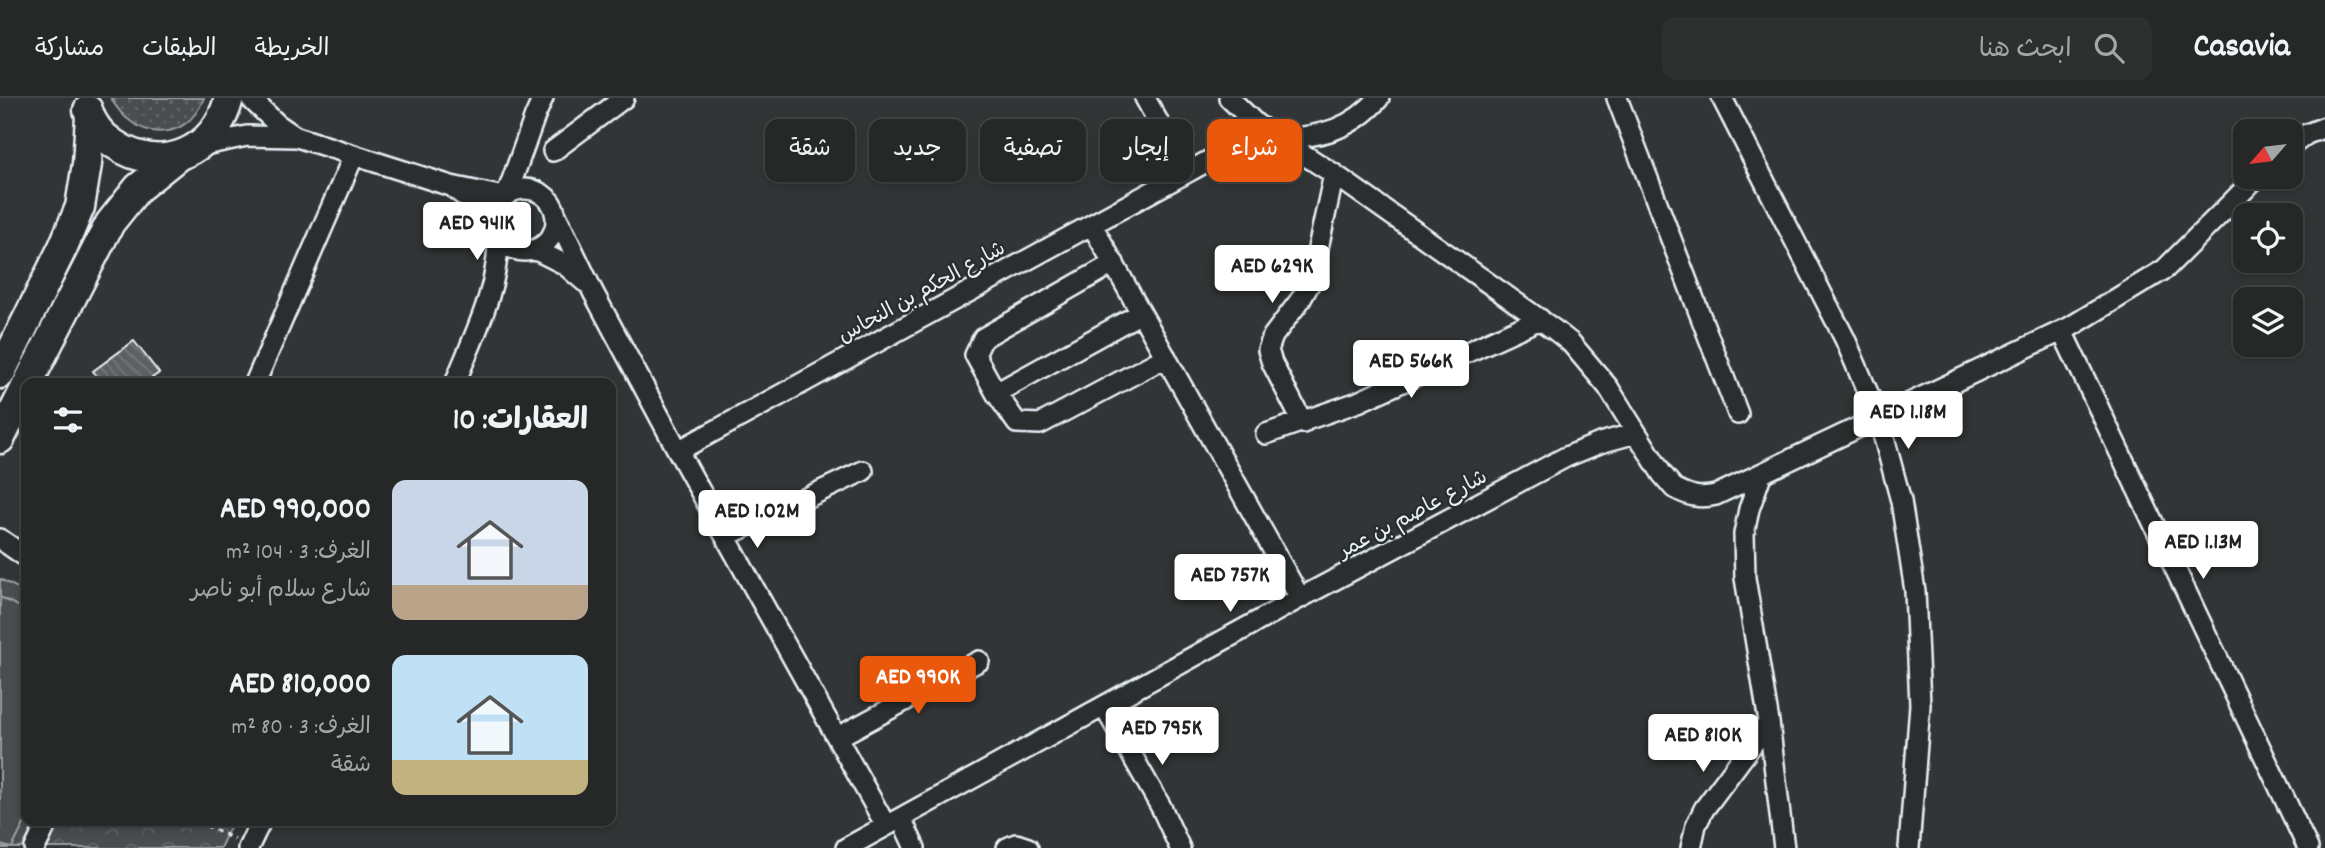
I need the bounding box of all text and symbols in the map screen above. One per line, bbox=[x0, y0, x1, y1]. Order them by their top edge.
search box bbox=[1662, 17, 2152, 80]
text: Casavia bbox=[2194, 25, 2290, 72]
icon: search bbox=[2090, 29, 2128, 67]
text: ابحث هنا bbox=[1979, 32, 2072, 69]
text: مشاركة bbox=[35, 33, 104, 67]
text: الطبقات bbox=[142, 33, 217, 67]
text: الخريطة bbox=[255, 33, 329, 67]
chip: شقة bbox=[765, 119, 855, 182]
chip: جديد bbox=[869, 119, 966, 182]
chip: تصفية bbox=[980, 119, 1086, 182]
chip: إيجار bbox=[1100, 119, 1193, 182]
chip: شراء bbox=[1207, 119, 1302, 182]
north arrow bbox=[2233, 119, 2303, 189]
map controls bbox=[2233, 119, 2303, 357]
pin: AED 941K bbox=[405, 202, 549, 262]
button: locate bbox=[2233, 203, 2303, 273]
text: AED 941K bbox=[439, 208, 515, 241]
street label: شارع الحكم بن النحاس bbox=[833, 235, 1012, 352]
pin: AED 629K bbox=[1200, 246, 1344, 305]
text: AED 629K bbox=[1231, 251, 1313, 284]
button: layers bbox=[2233, 287, 2303, 357]
pin: AED 566K bbox=[1339, 341, 1483, 400]
text: AED 566K bbox=[1369, 346, 1453, 379]
pin: AED 1.18M bbox=[1828, 392, 1988, 451]
text: AED 1.18M bbox=[1870, 397, 1946, 430]
icon: filters bbox=[49, 401, 87, 439]
text: العقارات: 10 bbox=[453, 401, 588, 444]
street label: شارع عاصم بن عمر bbox=[1332, 464, 1493, 569]
text: AED 990,000 bbox=[220, 490, 371, 533]
pin: AED 1.02M bbox=[677, 490, 837, 550]
text: AED 1.02M bbox=[714, 496, 800, 529]
icon: home bbox=[448, 508, 532, 592]
pin: AED 1.13M bbox=[2123, 522, 2283, 581]
text: AED 1.13M bbox=[2164, 527, 2242, 560]
text: الغرف: 3 · 104 m² bbox=[226, 537, 371, 570]
pin: AED 757K bbox=[1158, 554, 1302, 614]
text: AED 757K bbox=[1190, 560, 1270, 593]
text: شارع سلام أبو ناصر bbox=[191, 575, 371, 608]
pin: AED 990K bbox=[846, 656, 990, 716]
text: AED 990K bbox=[876, 662, 960, 695]
text: AED 810,000 bbox=[229, 665, 371, 708]
icon: home bbox=[448, 683, 532, 767]
pin: AED 795K bbox=[1090, 708, 1234, 767]
text: الغرف: 3 · 80 m² bbox=[232, 712, 371, 745]
text: AED 795K bbox=[1122, 713, 1202, 746]
pin: AED 810K bbox=[1631, 714, 1775, 774]
text: AED 810K bbox=[1664, 720, 1742, 753]
text: شقة bbox=[331, 750, 371, 783]

